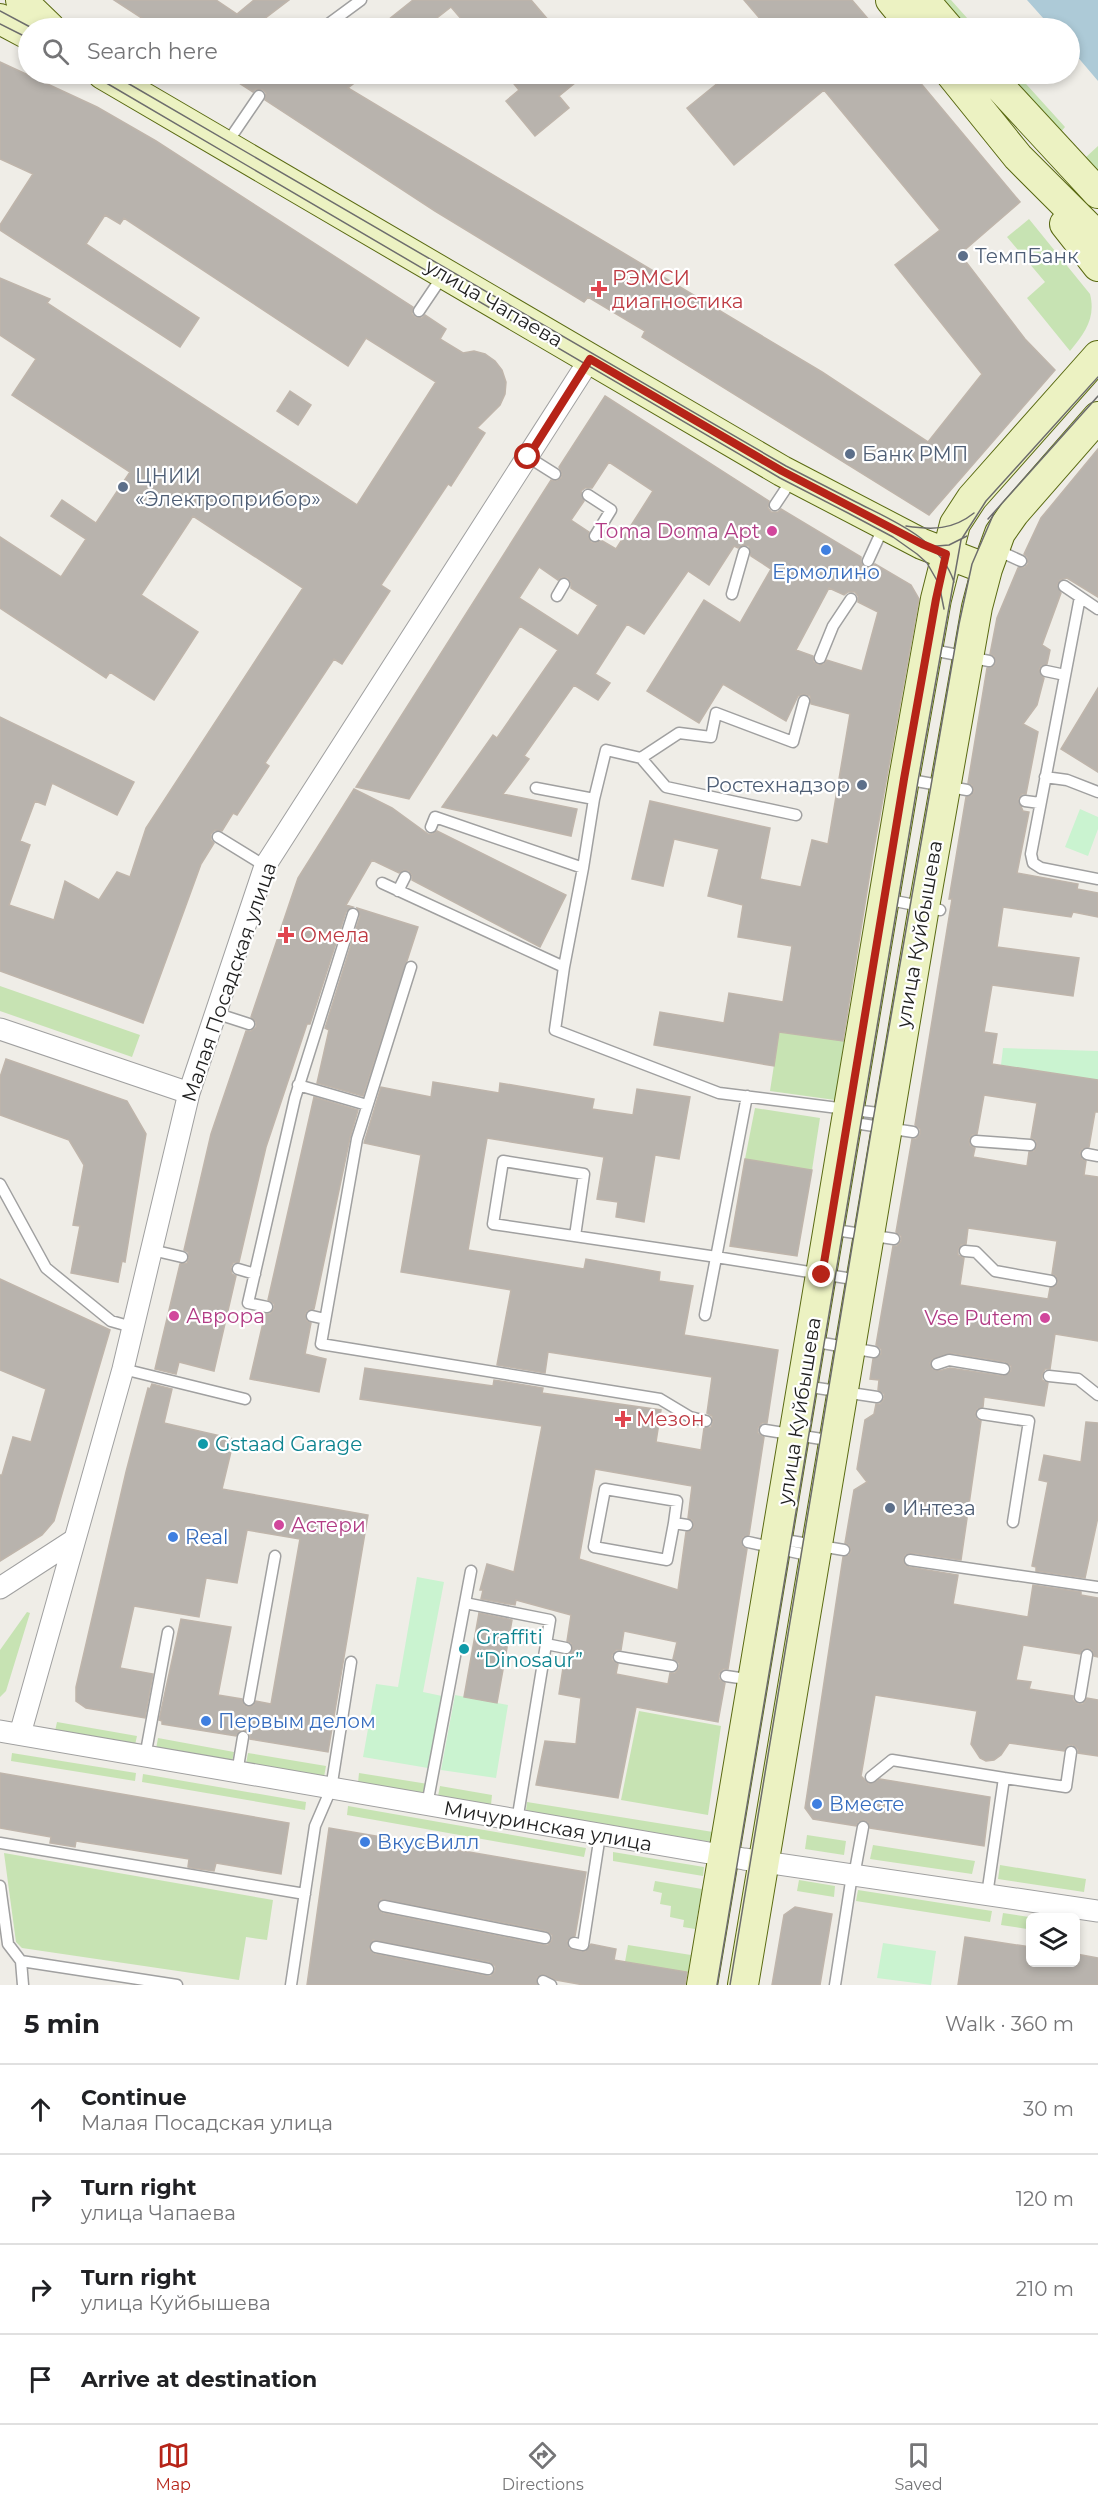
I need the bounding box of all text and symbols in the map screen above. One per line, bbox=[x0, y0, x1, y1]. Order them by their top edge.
search box bbox=[18, 18, 1080, 84]
icon: search bbox=[39, 35, 72, 68]
text: Search here bbox=[87, 38, 218, 65]
place label: ТемпБанк bbox=[975, 244, 1079, 268]
marker: ТемпБанк bbox=[956, 249, 970, 263]
street label: улица Чапаева bbox=[420, 253, 567, 352]
place label: РЭМСИ диагностика bbox=[612, 266, 744, 313]
marker: РЭМСИ диагностика bbox=[590, 280, 608, 298]
place label: Банк РМП bbox=[862, 442, 968, 466]
route start bbox=[514, 443, 540, 469]
marker: Банк РМП bbox=[843, 447, 857, 461]
place label: ЦНИИ «Электроприбор» bbox=[135, 464, 321, 511]
marker: ЦНИИ «Электроприбор» bbox=[116, 480, 130, 494]
place label: Toma Doma Apt bbox=[595, 519, 760, 543]
marker: Toma Doma Apt bbox=[765, 524, 779, 538]
marker: Ермолино bbox=[819, 543, 833, 557]
place label: Ермолино bbox=[772, 560, 880, 584]
place label: Ростехнадзор bbox=[705, 773, 850, 797]
marker: Ростехнадзор bbox=[855, 778, 869, 792]
street label: улица Куйбышева bbox=[891, 838, 947, 1031]
street label: Малая Посадская улица bbox=[177, 859, 281, 1105]
place label: Омела bbox=[300, 923, 369, 947]
marker: Омела bbox=[277, 926, 295, 944]
route end bbox=[808, 1261, 834, 1287]
place label: Аврора bbox=[186, 1304, 265, 1328]
place label: Vse Putem bbox=[924, 1306, 1033, 1330]
marker: Аврора bbox=[167, 1309, 181, 1323]
marker: Vse Putem bbox=[1038, 1311, 1052, 1325]
street label: улица Куйбышева bbox=[772, 1315, 826, 1508]
place label: Мезон bbox=[636, 1407, 705, 1431]
marker: Мезон bbox=[614, 1410, 632, 1428]
place label: Gstaad Garage bbox=[215, 1432, 362, 1456]
marker: Gstaad Garage bbox=[196, 1437, 210, 1451]
place label: Интеза bbox=[902, 1496, 976, 1520]
marker: Интеза bbox=[883, 1501, 897, 1515]
place label: Астери bbox=[291, 1513, 366, 1537]
marker: Астери bbox=[272, 1518, 286, 1532]
place label: Real bbox=[185, 1525, 228, 1549]
marker: Real bbox=[166, 1530, 180, 1544]
place label: Graffiti “Dinosaur” bbox=[476, 1625, 583, 1672]
marker: Graffiti “Dinosaur” bbox=[457, 1642, 471, 1656]
place label: Первым делом bbox=[218, 1709, 376, 1733]
marker: Первым делом bbox=[199, 1714, 213, 1728]
place label: Вместе bbox=[829, 1792, 905, 1816]
street label: Мичуринская улица bbox=[442, 1796, 654, 1856]
marker: Вместе bbox=[810, 1797, 824, 1811]
place label: ВкусВилл bbox=[377, 1830, 479, 1854]
marker: ВкусВилл bbox=[358, 1835, 372, 1849]
map controls bbox=[1026, 1913, 1080, 1967]
button: layers bbox=[1026, 1913, 1080, 1967]
text: 5 min bbox=[24, 2008, 100, 2040]
text: Walk · 360 m bbox=[945, 2012, 1074, 2036]
text: Continue bbox=[81, 2084, 187, 2111]
icon: ahead bbox=[24, 2093, 57, 2126]
text: 30 m bbox=[1023, 2097, 1074, 2121]
text: Малая Посадская улица bbox=[81, 2111, 333, 2135]
text: Turn right bbox=[81, 2174, 196, 2201]
icon: right bbox=[24, 2183, 57, 2216]
text: 120 m bbox=[1016, 2187, 1074, 2211]
text: улица Чапаева bbox=[81, 2201, 236, 2225]
text: Turn right bbox=[81, 2264, 196, 2291]
icon: right bbox=[24, 2273, 57, 2306]
text: 210 m bbox=[1016, 2277, 1074, 2301]
text: улица Куйбышева bbox=[81, 2291, 271, 2315]
icon: arrive bbox=[24, 2363, 57, 2396]
text: Arrive at destination bbox=[81, 2366, 317, 2393]
tab: Map bbox=[155, 2439, 191, 2494]
tab: Directions bbox=[502, 2439, 584, 2494]
tab: Saved bbox=[895, 2439, 943, 2494]

